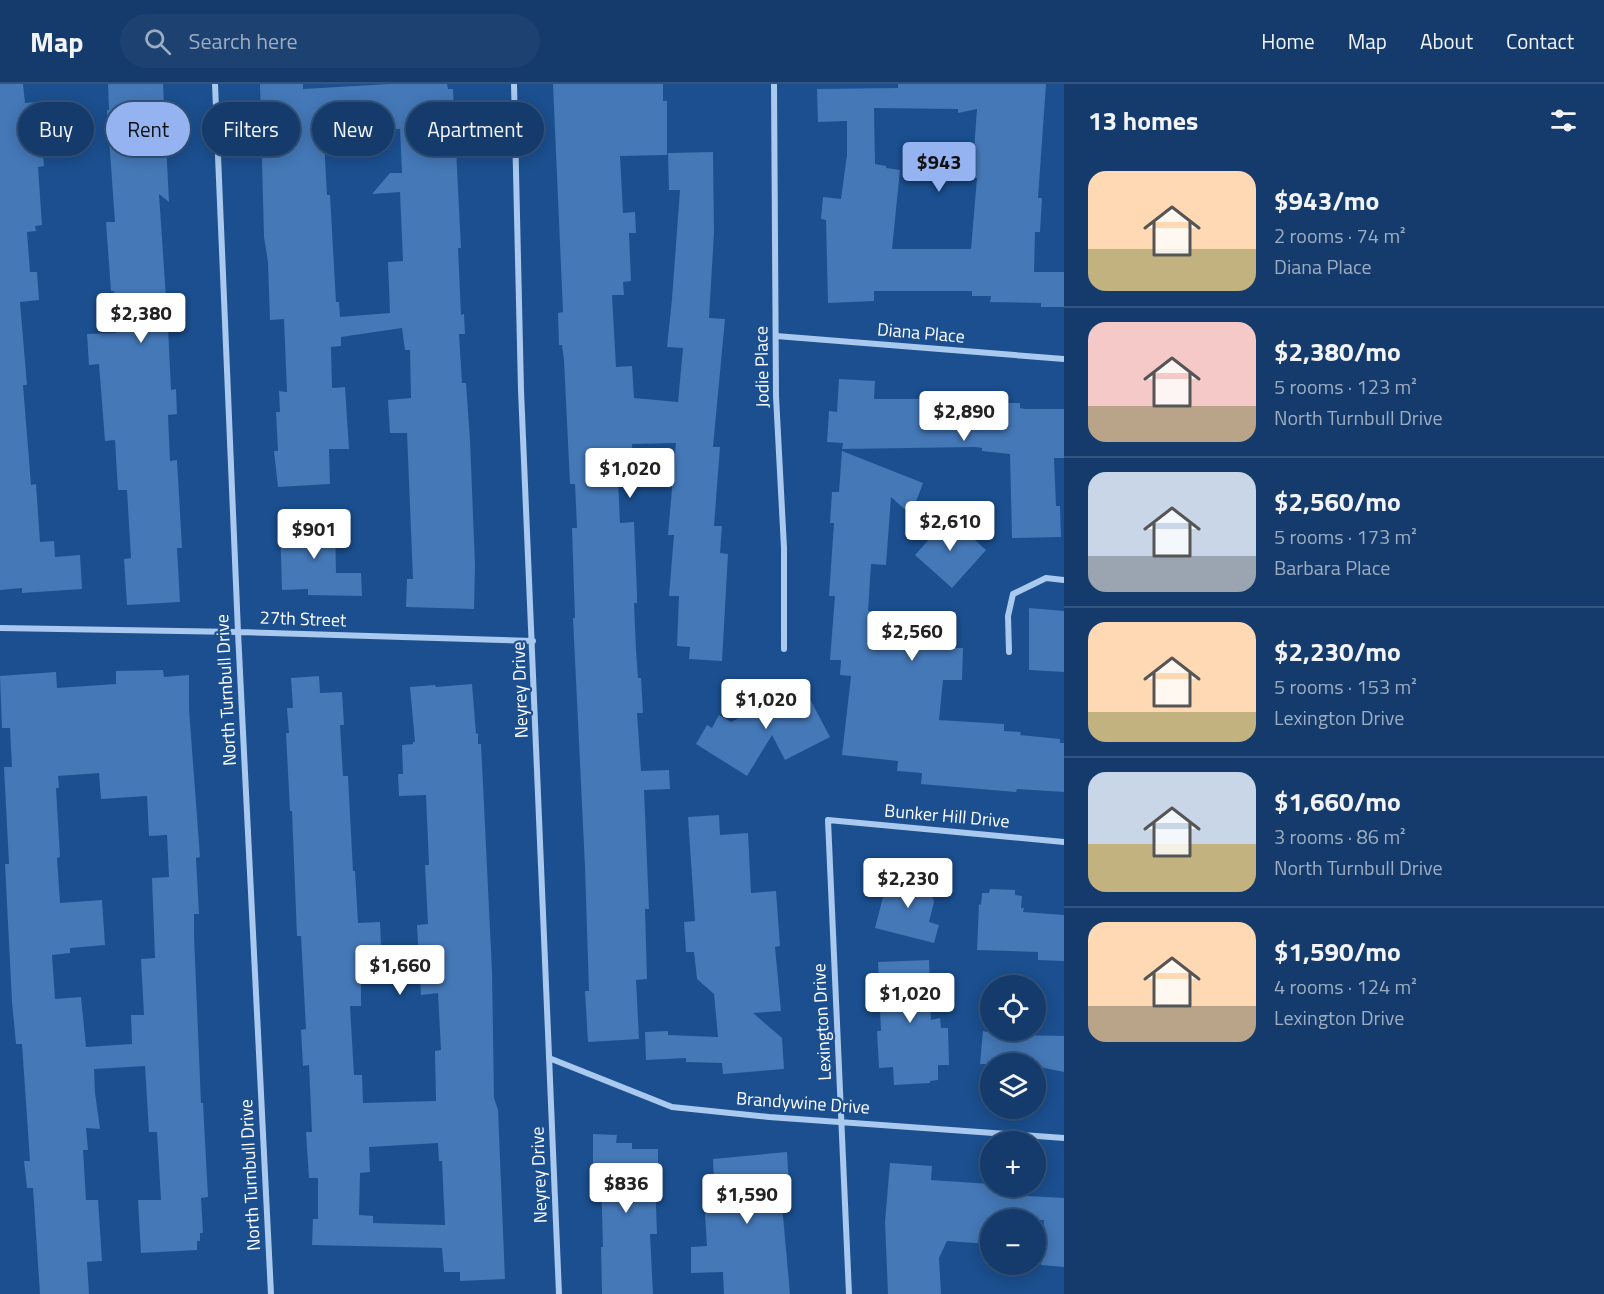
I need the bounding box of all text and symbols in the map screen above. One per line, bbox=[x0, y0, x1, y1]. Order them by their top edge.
search box bbox=[120, 14, 540, 68]
text: Map bbox=[30, 20, 84, 63]
text: Search here bbox=[189, 24, 298, 58]
icon: search bbox=[141, 25, 174, 58]
text: Home bbox=[1261, 25, 1315, 57]
text: Map bbox=[1348, 25, 1387, 57]
text: About bbox=[1420, 25, 1473, 57]
text: Contact bbox=[1506, 25, 1574, 57]
text: 13 homes bbox=[1088, 101, 1198, 140]
chip: Buy bbox=[18, 102, 94, 156]
chip: Rent bbox=[106, 102, 190, 156]
chip: Filters bbox=[202, 102, 300, 156]
chip: New bbox=[312, 102, 394, 156]
chip: Apartment bbox=[406, 102, 544, 156]
icon: filters bbox=[1547, 104, 1580, 137]
pin: $943 bbox=[903, 142, 975, 193]
text: $943 bbox=[917, 146, 961, 177]
text: $943/mo bbox=[1274, 181, 1379, 220]
icon: home bbox=[1136, 195, 1208, 267]
text: 2 rooms · 74 m² bbox=[1274, 220, 1406, 251]
text: Diana Place bbox=[1274, 251, 1372, 282]
pin: $2,380 bbox=[92, 293, 190, 344]
text: $2,380 bbox=[110, 297, 172, 328]
street label: Diana Place bbox=[876, 315, 966, 350]
street label: Jodie Place bbox=[747, 326, 776, 408]
text: $2,380/mo bbox=[1274, 332, 1401, 371]
icon: home bbox=[1136, 346, 1208, 418]
text: 5 rooms · 123 m² bbox=[1274, 371, 1417, 402]
pin: $2,890 bbox=[915, 391, 1013, 442]
text: $2,890 bbox=[933, 395, 995, 426]
text: North Turnbull Drive bbox=[1274, 402, 1443, 433]
pin: $1,020 bbox=[581, 448, 679, 499]
text: $1,020 bbox=[599, 452, 661, 483]
text: $2,560/mo bbox=[1274, 482, 1401, 521]
icon: home bbox=[1136, 496, 1208, 568]
pin: $2,610 bbox=[901, 501, 999, 552]
text: $2,610 bbox=[919, 505, 981, 536]
pin: $901 bbox=[278, 509, 350, 560]
text: $901 bbox=[292, 513, 336, 544]
text: 5 rooms · 173 m² bbox=[1274, 521, 1417, 552]
text: Barbara Place bbox=[1274, 552, 1390, 583]
street label: 27th Street bbox=[259, 603, 347, 634]
pin: $2,560 bbox=[863, 611, 961, 662]
street label: North Turnbull Drive bbox=[208, 614, 243, 767]
text: $2,560 bbox=[881, 615, 943, 646]
text: $2,230/mo bbox=[1274, 632, 1401, 671]
street label: Neyrey Drive bbox=[504, 641, 535, 739]
icon: home bbox=[1136, 646, 1208, 718]
text: 5 rooms · 153 m² bbox=[1274, 671, 1417, 702]
pin: $1,020 bbox=[717, 679, 815, 730]
text: $1,020 bbox=[735, 683, 797, 714]
text: Lexington Drive bbox=[1274, 702, 1404, 733]
text: $1,660/mo bbox=[1274, 782, 1401, 821]
icon: home bbox=[1136, 796, 1208, 868]
street label: Bunker Hill Drive bbox=[883, 797, 1011, 834]
text: 3 rooms · 86 m² bbox=[1274, 821, 1406, 852]
text: North Turnbull Drive bbox=[1274, 852, 1443, 883]
pin: $2,230 bbox=[859, 858, 957, 909]
text: $2,230 bbox=[877, 862, 939, 893]
text: $1,590/mo bbox=[1274, 932, 1401, 971]
pin: $1,660 bbox=[351, 945, 449, 996]
icon: home bbox=[1136, 946, 1208, 1018]
text: $1,660 bbox=[369, 949, 431, 980]
street label: Lexington Drive bbox=[805, 963, 838, 1081]
text: 4 rooms · 124 m² bbox=[1274, 971, 1417, 1002]
pin: $1,020 bbox=[861, 973, 959, 1024]
map controls bbox=[980, 975, 1046, 1275]
button: locate bbox=[980, 975, 1046, 1041]
text: $1,020 bbox=[879, 977, 941, 1008]
text: Lexington Drive bbox=[1274, 1002, 1404, 1033]
button: layers bbox=[980, 1053, 1046, 1119]
street label: Brandywine Drive bbox=[735, 1084, 871, 1121]
street label: North Turnbull Drive bbox=[232, 1099, 267, 1252]
street label: Neyrey Drive bbox=[523, 1126, 554, 1224]
button: + bbox=[980, 1131, 1046, 1197]
pin: $836 bbox=[590, 1163, 662, 1214]
text: $836 bbox=[604, 1167, 648, 1198]
pin: $1,590 bbox=[698, 1174, 796, 1225]
text: $1,590 bbox=[716, 1178, 778, 1209]
button: − bbox=[980, 1209, 1046, 1275]

